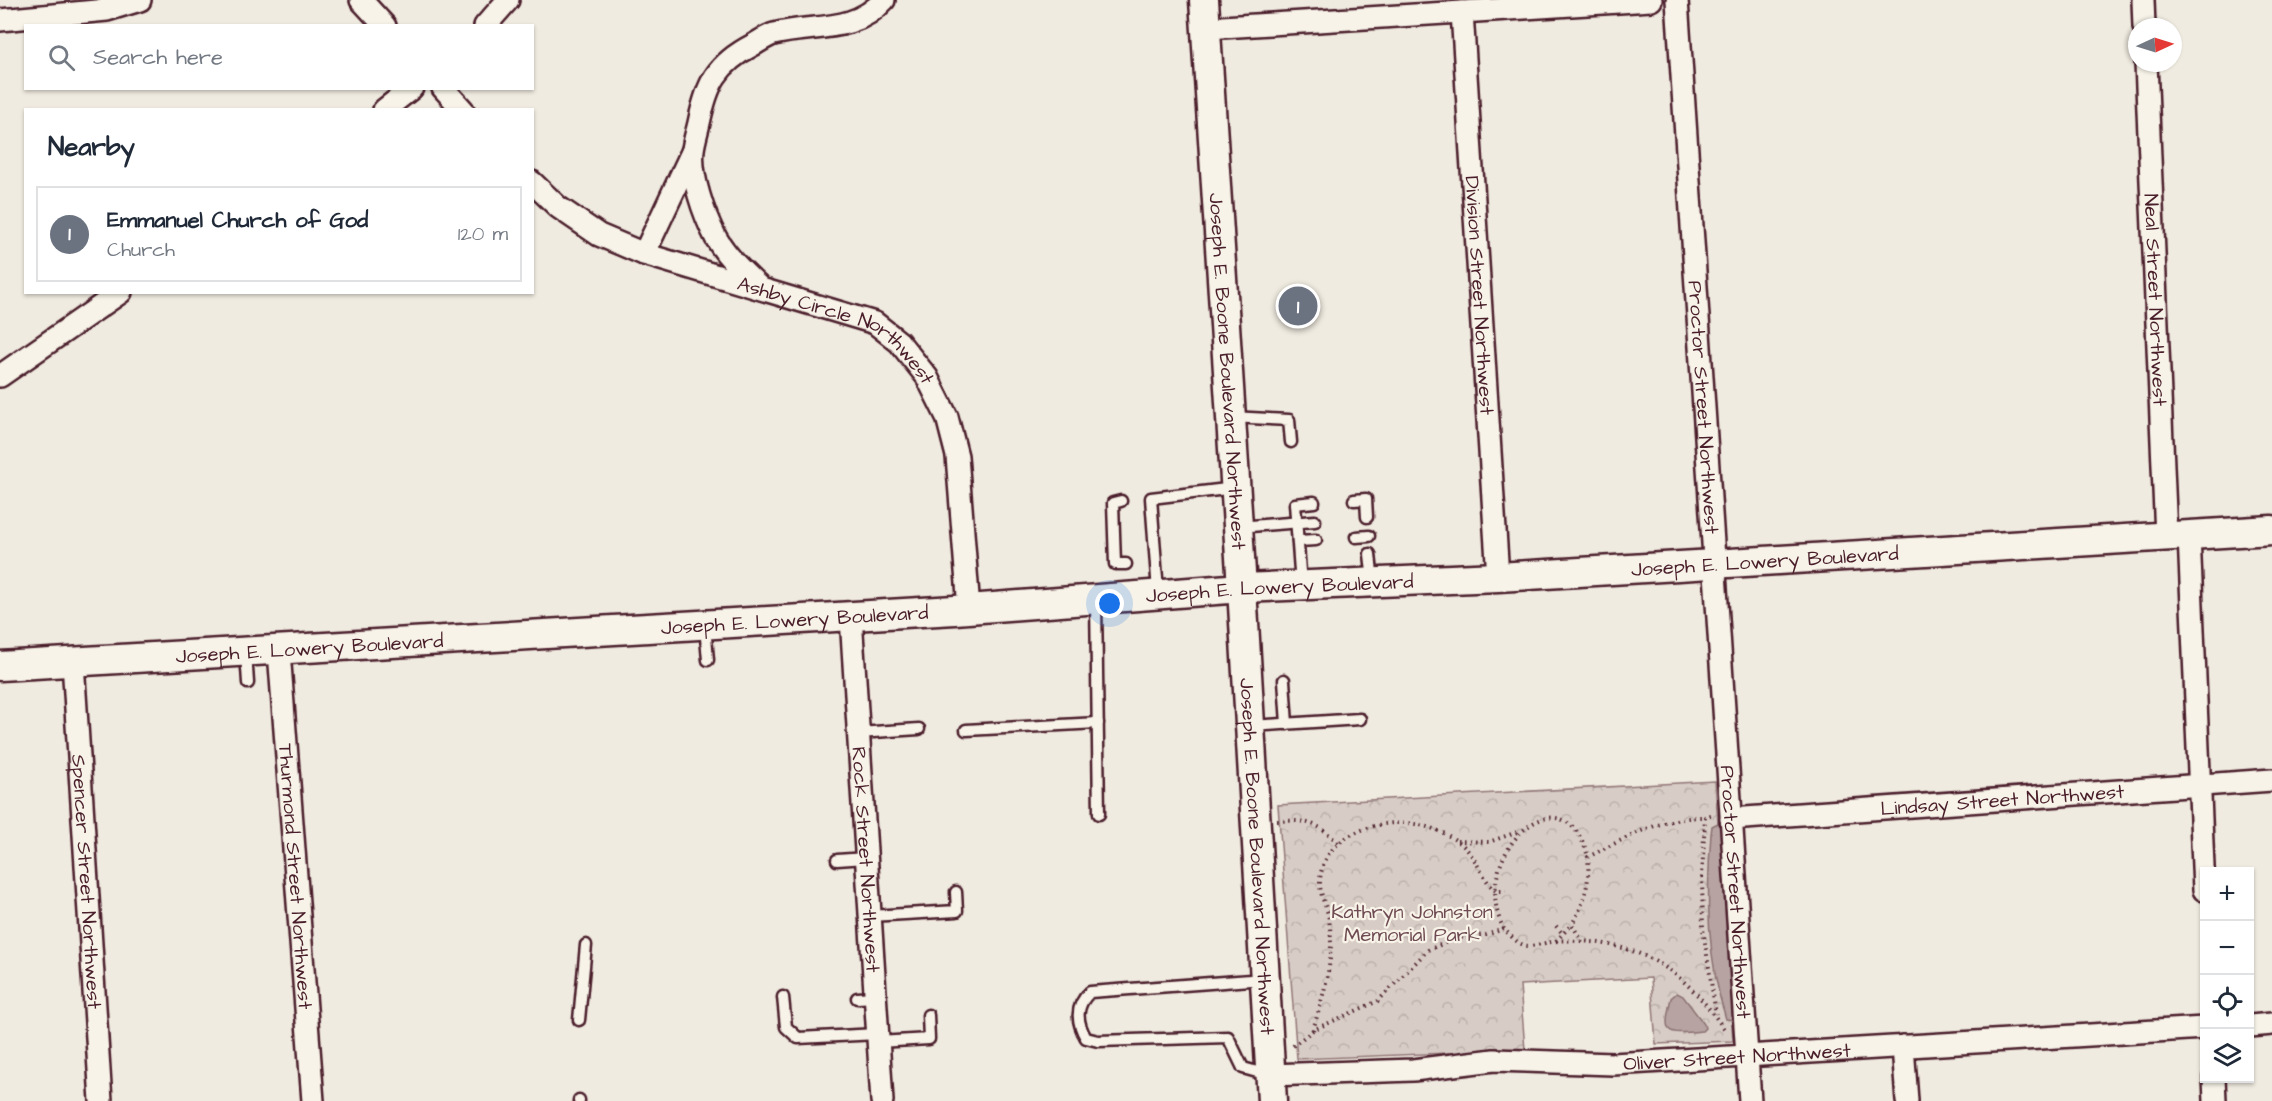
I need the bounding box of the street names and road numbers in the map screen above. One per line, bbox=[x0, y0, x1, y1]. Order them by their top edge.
street label: Division Street Northwest bbox=[1457, 175, 1501, 416]
street label: Joseph E. Boone Boulevard Northwest bbox=[1201, 192, 1252, 551]
street label: Neal Street Northwest bbox=[2137, 193, 2173, 407]
street label: Ashby Circle Northwest bbox=[734, 270, 941, 389]
street label: Proctor Street Northwest bbox=[1681, 280, 1725, 535]
street label: Joseph E. Lowery Boulevard bbox=[1630, 540, 1899, 584]
street label: Joseph E. Lowery Boulevard bbox=[1145, 568, 1414, 610]
street label: Joseph E. Lowery Boulevard bbox=[660, 599, 929, 642]
street label: Joseph E. Lowery Boulevard bbox=[175, 627, 444, 671]
street label: Joseph E. Boone Boulevard Northwest bbox=[1232, 677, 1281, 1036]
street label: Thurmond Street Northwest bbox=[271, 743, 319, 1010]
street label: Rock Street Northwest bbox=[844, 746, 887, 973]
street label: Spencer Street Northwest bbox=[64, 753, 108, 1010]
street label: Proctor Street Northwest bbox=[1713, 765, 1758, 1020]
street label: Lindsay Street Northwest bbox=[1880, 778, 2125, 823]
street label: Oliver Street Northwest bbox=[1623, 1037, 1852, 1078]

